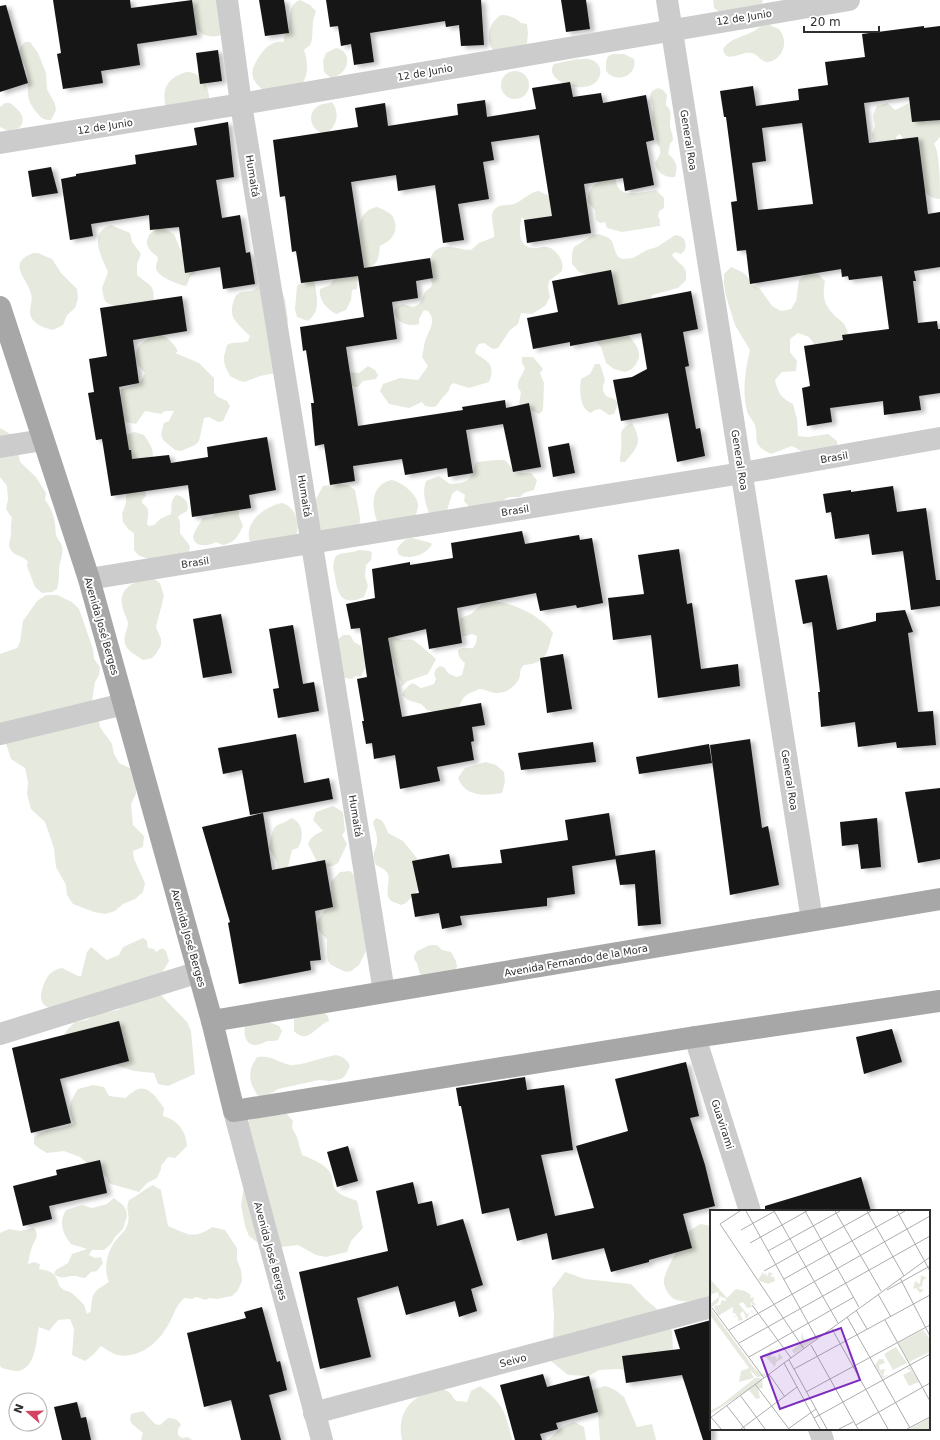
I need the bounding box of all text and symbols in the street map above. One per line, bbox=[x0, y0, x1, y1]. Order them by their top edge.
street label: 12 de Junio bbox=[716, 8, 773, 27]
scale bar bbox=[804, 8, 879, 34]
text: 20 m bbox=[810, 15, 841, 29]
street label: 12 de Junio bbox=[397, 62, 454, 83]
street label: General Roa bbox=[678, 109, 699, 171]
street label: 12 de Junio bbox=[77, 117, 134, 136]
street label: Humaitá bbox=[244, 154, 261, 198]
street label: General Roa bbox=[729, 429, 750, 491]
street label: Brasil bbox=[819, 450, 849, 465]
street label: Humaitá bbox=[296, 474, 313, 518]
street label: Brasil bbox=[500, 503, 530, 518]
street label: Brasil bbox=[180, 555, 210, 570]
street label: Avenida José Berges bbox=[82, 576, 121, 676]
street label: General Roa bbox=[779, 749, 800, 811]
street label: Humaitá bbox=[347, 794, 364, 838]
street label: Avenida José Berges bbox=[169, 888, 208, 988]
street label: Avenida Fernando de la Mora bbox=[503, 942, 649, 979]
street label: Guavirami bbox=[709, 1098, 736, 1150]
street label: Avenida José Berges bbox=[252, 1201, 289, 1302]
inset map bbox=[710, 1210, 930, 1430]
street label: Seivo bbox=[499, 1352, 528, 1369]
north arrow bbox=[8, 1392, 48, 1432]
text: N bbox=[11, 1402, 27, 1415]

